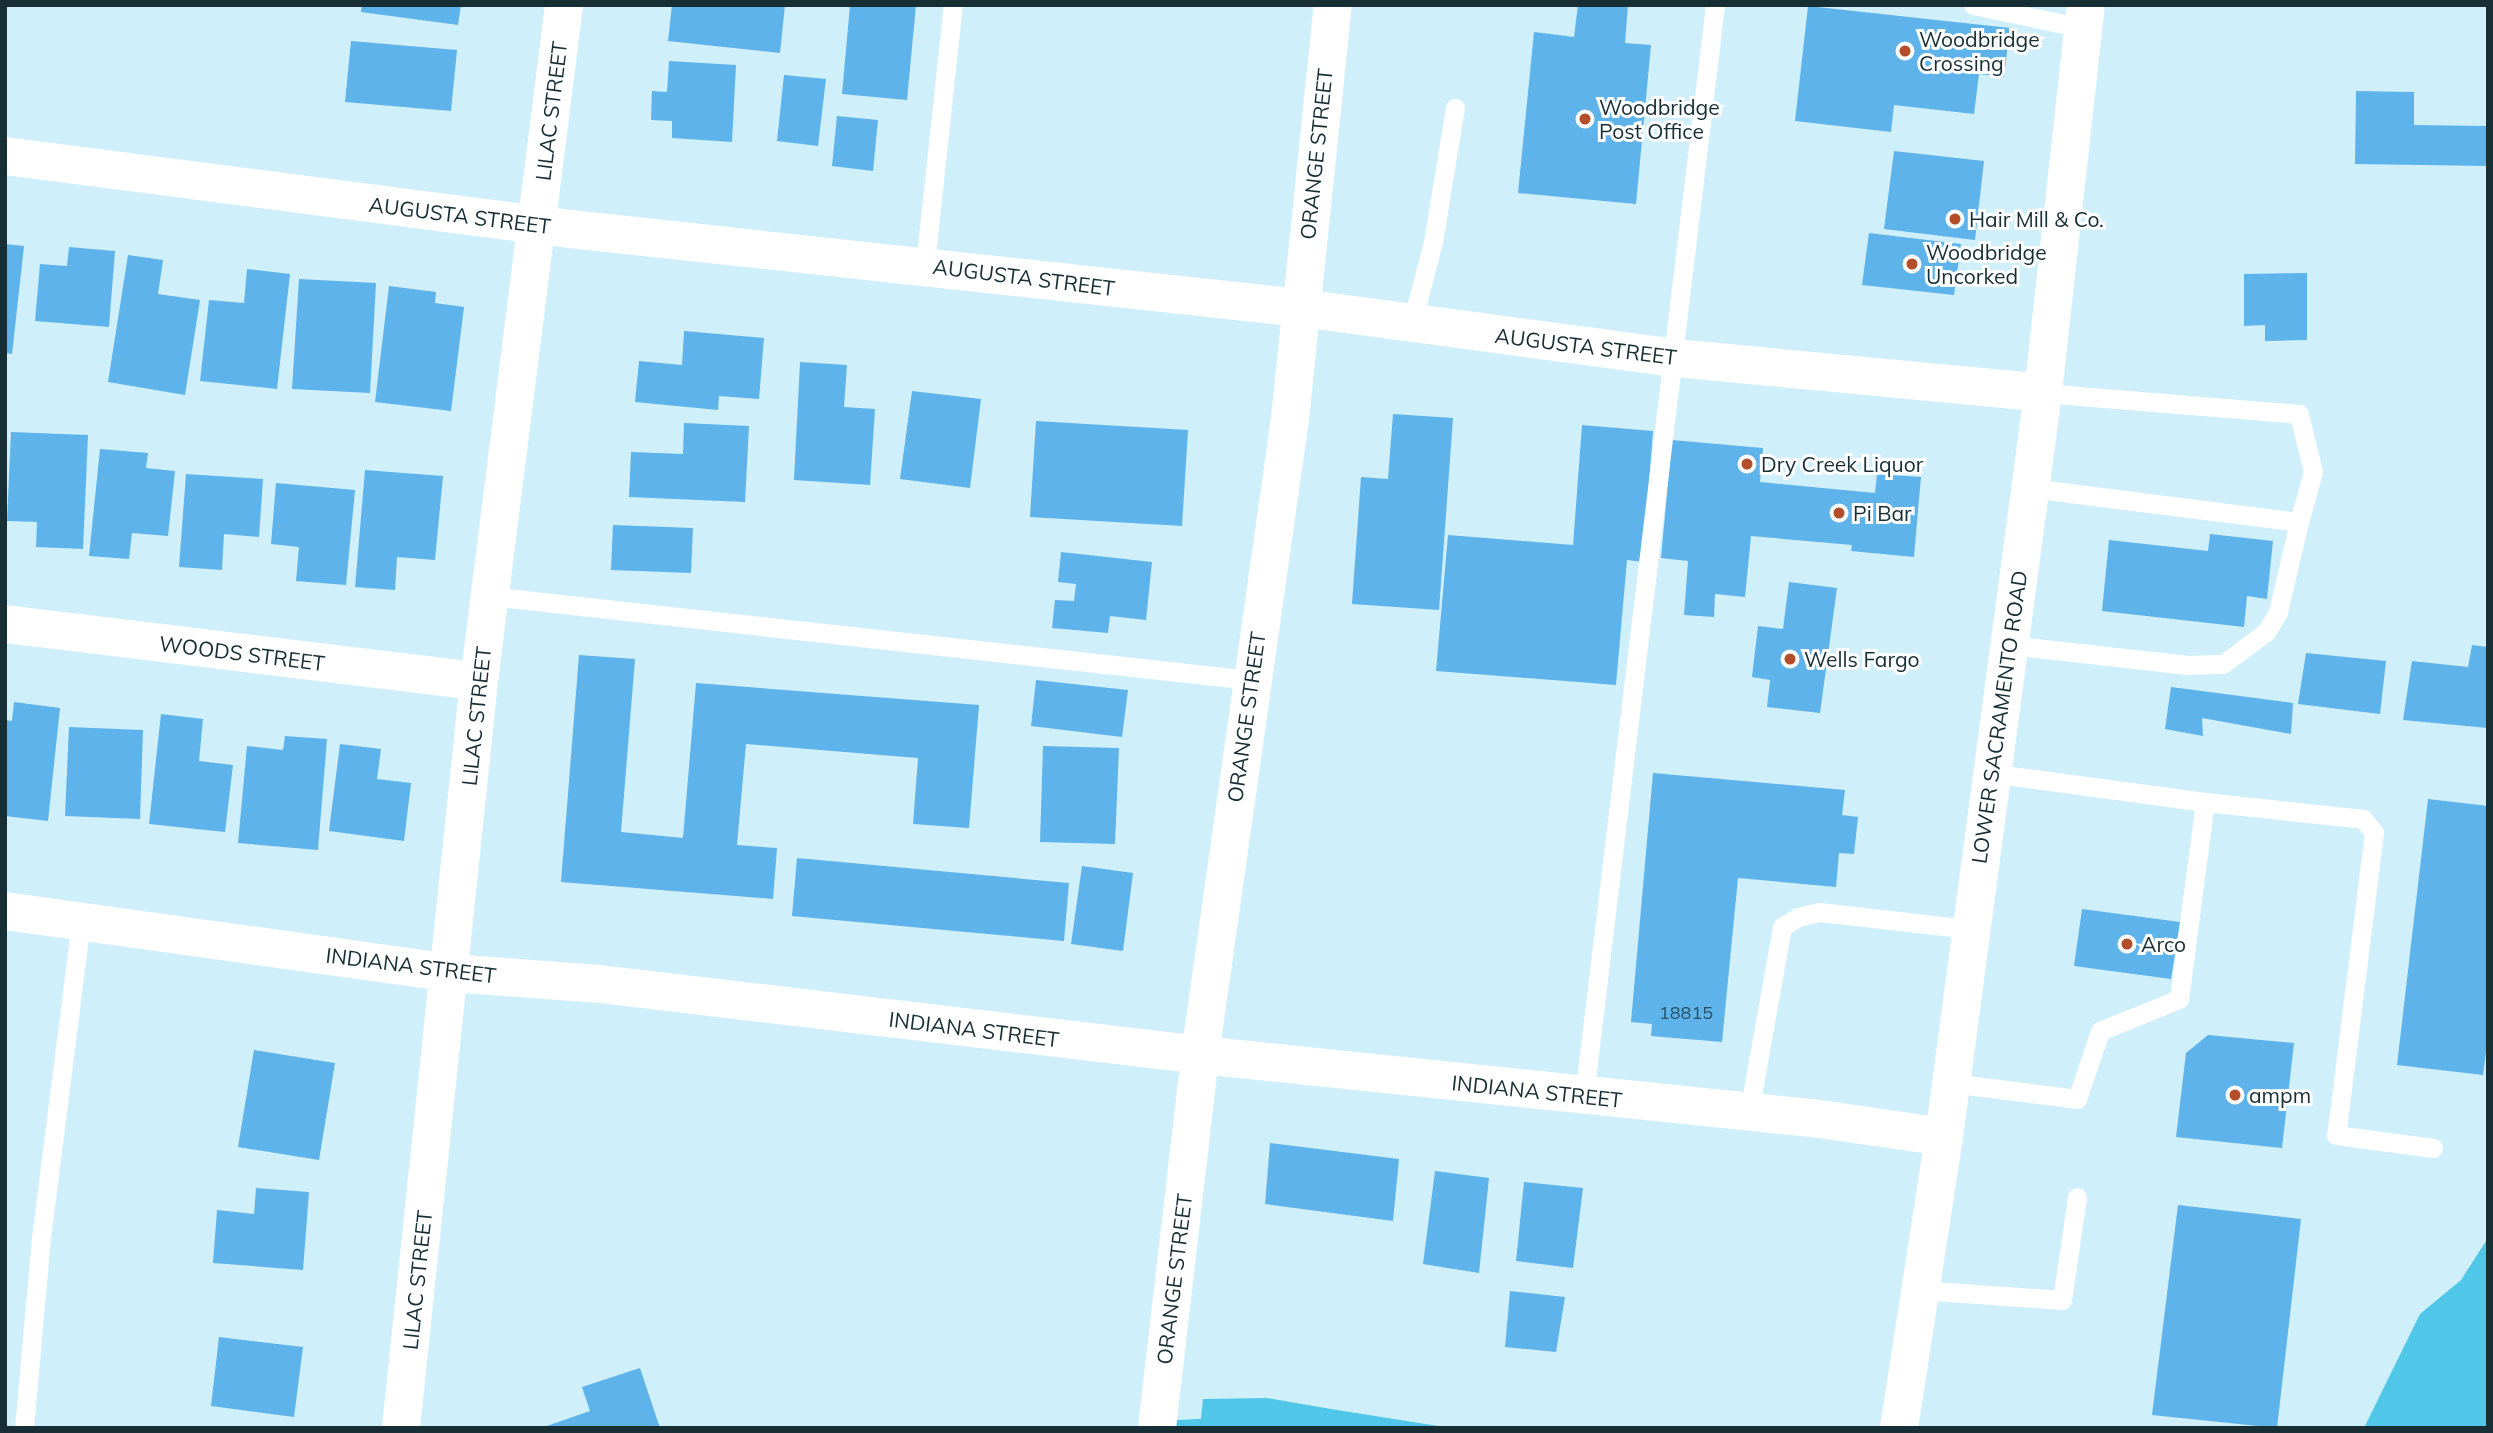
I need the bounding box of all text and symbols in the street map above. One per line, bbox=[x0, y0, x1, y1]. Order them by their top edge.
place label: Woodbridge Crossing bbox=[1919, 26, 2040, 76]
street label: LILAC STREET bbox=[530, 40, 572, 182]
marker: Woodbridge Crossing bbox=[1897, 43, 1913, 59]
street label: ORANGE STREET bbox=[1294, 67, 1338, 241]
place label: Woodbridge Post Office bbox=[1599, 94, 1720, 144]
marker: Woodbridge Post Office bbox=[1577, 111, 1593, 127]
street label: AUGUSTA STREET bbox=[368, 191, 552, 239]
place label: Hair Mill & Co. bbox=[1969, 206, 2104, 232]
marker: Hair Mill & Co. bbox=[1947, 211, 1963, 227]
place label: Woodbridge Uncorked bbox=[1926, 239, 2047, 289]
street label: AUGUSTA STREET bbox=[932, 253, 1116, 301]
marker: Woodbridge Uncorked bbox=[1904, 256, 1920, 272]
street label: AUGUSTA STREET bbox=[1494, 322, 1678, 370]
place label: Dry Creek Liquor bbox=[1761, 451, 1923, 477]
marker: Dry Creek Liquor bbox=[1739, 456, 1755, 472]
place label: Pi Bar bbox=[1853, 500, 1912, 526]
marker: Pi Bar bbox=[1831, 505, 1847, 521]
street label: LOWER SACRAMENTO ROAD bbox=[1966, 569, 2032, 865]
street label: WOODS STREET bbox=[158, 630, 326, 676]
street label: ORANGE STREET bbox=[1222, 630, 1270, 804]
street label: LILAC STREET bbox=[456, 645, 496, 787]
place label: Wells Fargo bbox=[1804, 646, 1920, 672]
marker: Wells Fargo bbox=[1782, 651, 1798, 667]
place label: Arco bbox=[2141, 931, 2186, 957]
marker: Arco bbox=[2119, 936, 2135, 952]
street label: INDIANA STREET bbox=[324, 942, 498, 988]
house number: 18815 bbox=[1659, 1002, 1713, 1024]
street label: INDIANA STREET bbox=[887, 1006, 1061, 1052]
street label: INDIANA STREET bbox=[1450, 1070, 1624, 1112]
place label: ampm bbox=[2249, 1082, 2311, 1108]
marker: ampm bbox=[2227, 1087, 2243, 1103]
street label: ORANGE STREET bbox=[1151, 1192, 1197, 1366]
street label: LILAC STREET bbox=[397, 1209, 437, 1351]

